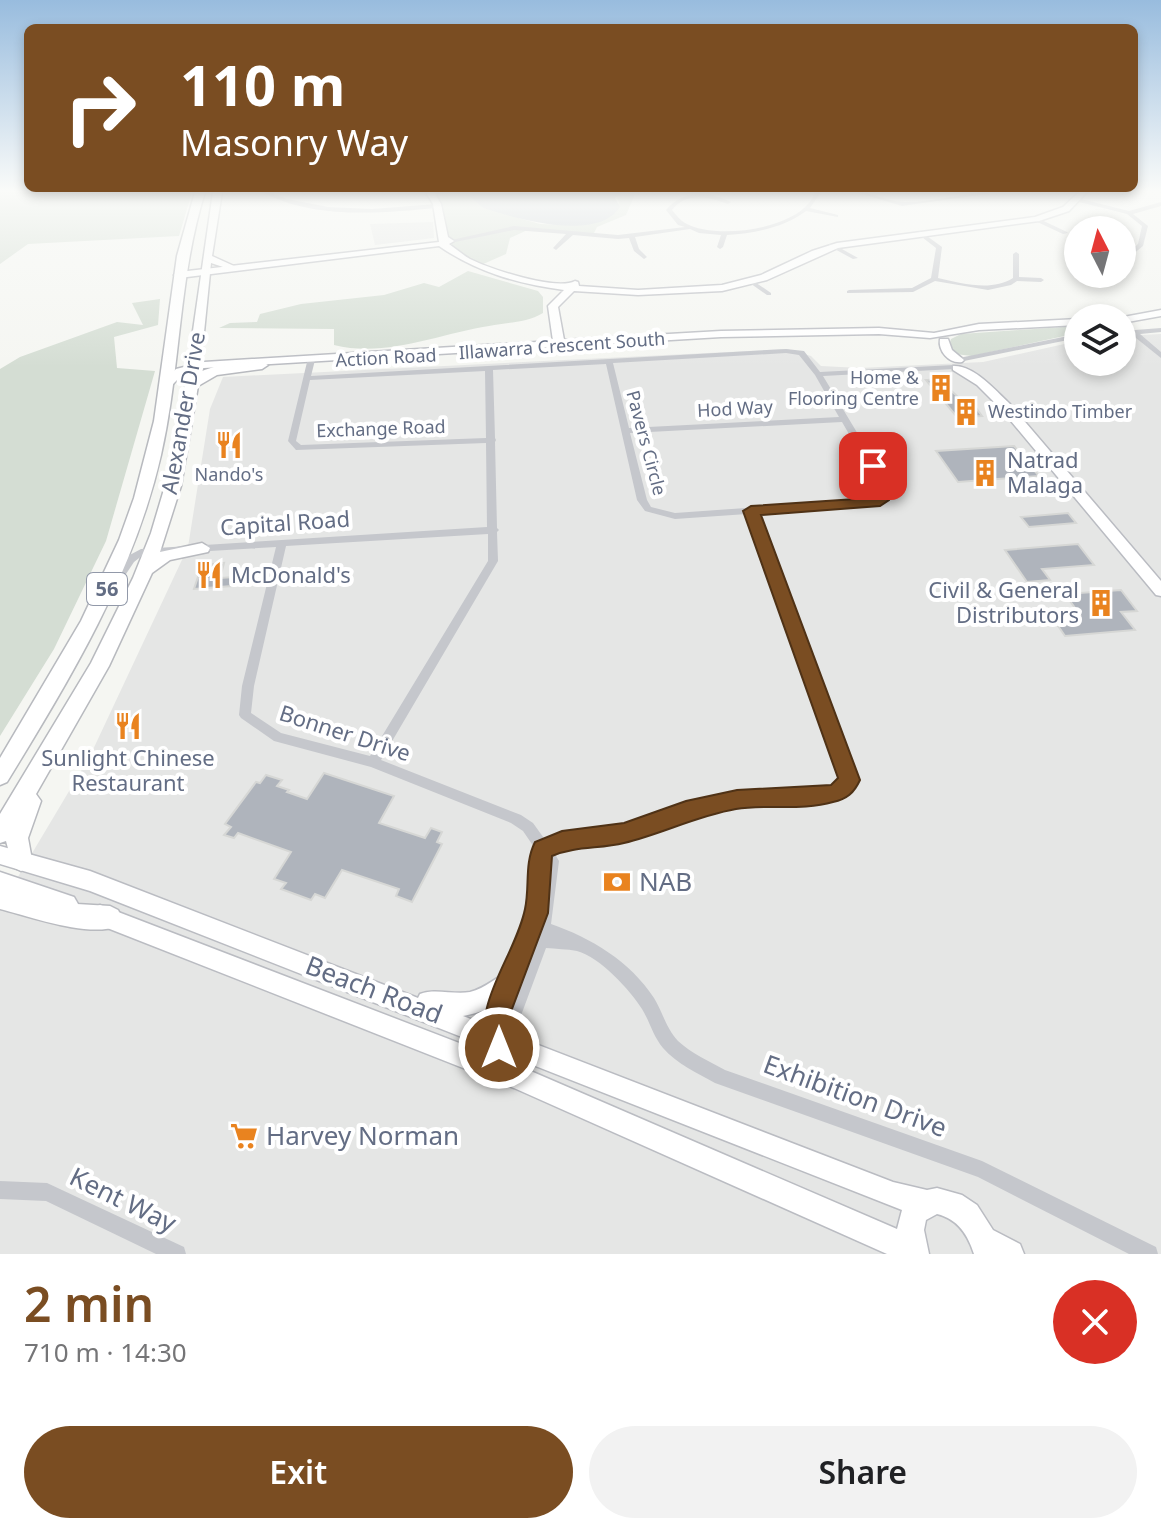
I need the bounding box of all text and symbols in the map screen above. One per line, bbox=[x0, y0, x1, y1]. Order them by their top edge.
text: 110 m bbox=[180, 46, 345, 122]
icon: right bbox=[48, 56, 152, 160]
text: Masonry Way bbox=[180, 118, 408, 167]
north arrow bbox=[1064, 216, 1136, 288]
map controls bbox=[1064, 216, 1136, 376]
button: layers bbox=[1064, 304, 1136, 376]
street label: Illawarra Crescent South bbox=[458, 326, 666, 364]
street label: Alexander Drive bbox=[153, 329, 211, 496]
street label: Action Road bbox=[335, 342, 437, 372]
place label: Home & Flooring Centre bbox=[788, 365, 920, 410]
building icon: Home & Flooring Centre bbox=[926, 373, 956, 403]
street label: Pavers Circle bbox=[621, 388, 672, 498]
street label: Hod Way bbox=[697, 394, 774, 422]
building icon: Westindo Timber bbox=[951, 397, 981, 427]
place label: Westindo Timber bbox=[988, 399, 1133, 423]
street label: Exchange Road bbox=[316, 414, 446, 442]
restaurant icon: Nando's bbox=[214, 430, 244, 460]
pin bbox=[839, 432, 907, 500]
icon: arrive bbox=[851, 444, 895, 488]
place label: Natrad Malaga bbox=[1007, 444, 1083, 499]
building icon: Natrad Malaga bbox=[970, 458, 1000, 488]
place label: Nando's bbox=[195, 462, 263, 486]
street label: Capital Road bbox=[219, 503, 351, 542]
place label: McDonald's bbox=[231, 559, 351, 589]
restaurant icon: McDonald's bbox=[194, 560, 224, 590]
road number: 56 bbox=[87, 573, 127, 605]
place label: Civil & General Distributors bbox=[928, 574, 1079, 629]
building icon: Civil & General Distributors bbox=[1086, 588, 1116, 618]
street label: Bonner Drive bbox=[276, 697, 415, 767]
restaurant icon: Sunlight Chinese Restaurant bbox=[113, 711, 143, 741]
place label: Sunlight Chinese Restaurant bbox=[41, 742, 215, 797]
place label: NAB bbox=[639, 863, 692, 899]
bank icon: NAB bbox=[602, 867, 632, 897]
street label: Beach Road bbox=[301, 946, 448, 1032]
position arrow bbox=[457, 1006, 541, 1090]
street label: Exhibition Drive bbox=[759, 1045, 952, 1145]
place label: Harvey Norman bbox=[266, 1117, 459, 1153]
supermarket icon: Harvey Norman bbox=[229, 1121, 259, 1151]
street label: Kent Way bbox=[64, 1158, 183, 1241]
text: 2 min bbox=[24, 1271, 154, 1336]
button: close bbox=[1053, 1280, 1137, 1364]
text: 710 m · 14:30 bbox=[24, 1334, 187, 1370]
button: Exit bbox=[24, 1426, 573, 1518]
button: Share bbox=[589, 1426, 1137, 1518]

